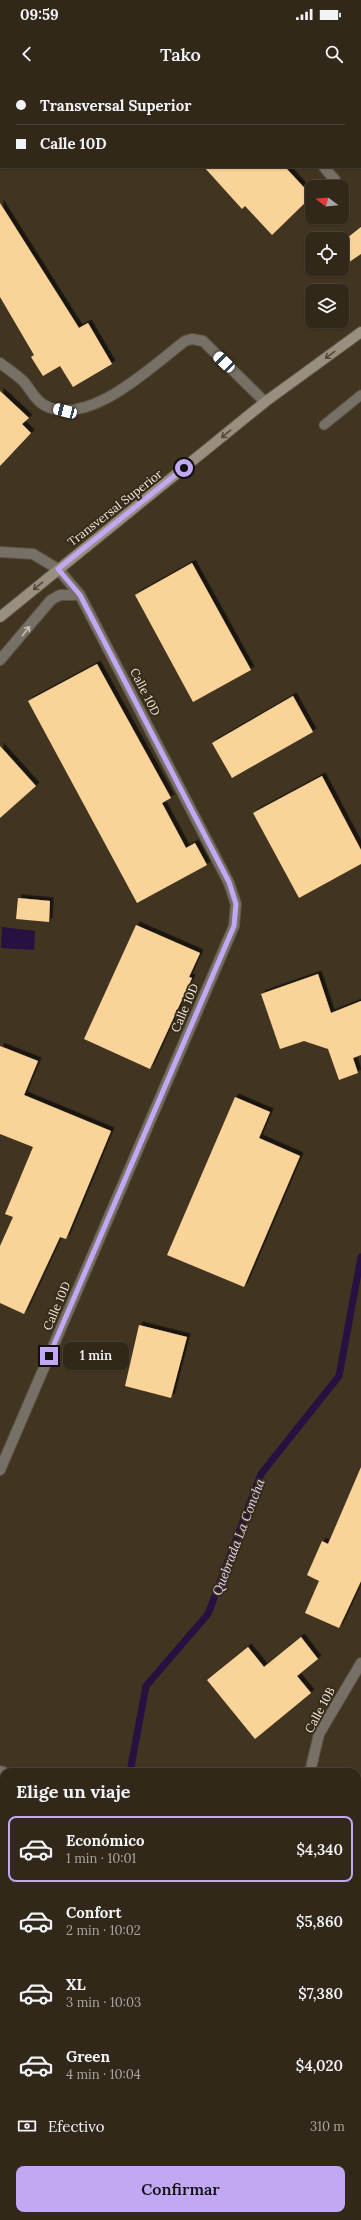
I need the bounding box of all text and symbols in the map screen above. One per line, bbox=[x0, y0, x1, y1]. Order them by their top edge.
text: 09:59 bbox=[20, 5, 59, 24]
icon: back bbox=[16, 43, 38, 65]
text: Tako bbox=[160, 43, 201, 66]
icon: search bbox=[323, 43, 345, 65]
text: Transversal Superior bbox=[40, 96, 191, 115]
text: Calle 10D bbox=[40, 134, 107, 153]
north arrow bbox=[305, 180, 349, 224]
map controls bbox=[305, 180, 349, 328]
button: locate bbox=[305, 232, 349, 276]
button: layers bbox=[305, 284, 349, 328]
car bbox=[211, 349, 237, 375]
one-way arrow bbox=[324, 351, 335, 359]
car bbox=[52, 402, 78, 420]
one-way arrow bbox=[221, 430, 232, 439]
route start bbox=[175, 459, 193, 477]
street label: Transversal Superior bbox=[64, 466, 166, 549]
one-way arrow bbox=[32, 581, 43, 590]
one-way arrow bbox=[22, 625, 31, 636]
street label: Calle 10D bbox=[127, 665, 164, 718]
street label: Calle 10D bbox=[168, 981, 202, 1034]
street label: Calle 10D bbox=[40, 1279, 74, 1332]
callout: 1 min bbox=[63, 1342, 129, 1370]
route end bbox=[40, 1347, 58, 1365]
text: 1 min bbox=[80, 1347, 112, 1364]
water label: Quebrada La Concha bbox=[208, 1476, 269, 1598]
street label: Calle 10B bbox=[301, 1684, 338, 1735]
text: Elige un viaje bbox=[16, 1780, 131, 1803]
icon: car bbox=[18, 1831, 54, 1867]
text: Económico bbox=[66, 1831, 145, 1850]
text: $4,340 bbox=[297, 1840, 343, 1859]
text: 1 min · 10:01 bbox=[66, 1850, 136, 1867]
icon: car bbox=[18, 1903, 54, 1939]
text: Confort bbox=[66, 1903, 122, 1922]
text: $5,860 bbox=[296, 1912, 343, 1931]
text: 2 min · 10:02 bbox=[66, 1922, 141, 1939]
icon: car bbox=[18, 1975, 54, 2011]
text: XL bbox=[66, 1975, 86, 1994]
text: $7,380 bbox=[298, 1984, 343, 2003]
text: 3 min · 10:03 bbox=[66, 1994, 141, 2011]
icon: car bbox=[18, 2047, 54, 2083]
text: Green bbox=[66, 2047, 110, 2066]
text: $4,020 bbox=[296, 2056, 343, 2075]
text: 4 min · 10:04 bbox=[66, 2066, 141, 2083]
icon: cash bbox=[16, 2115, 38, 2137]
text: Efectivo bbox=[48, 2117, 105, 2136]
text: 310 m bbox=[310, 2118, 345, 2135]
button: Confirmar bbox=[16, 2166, 345, 2212]

